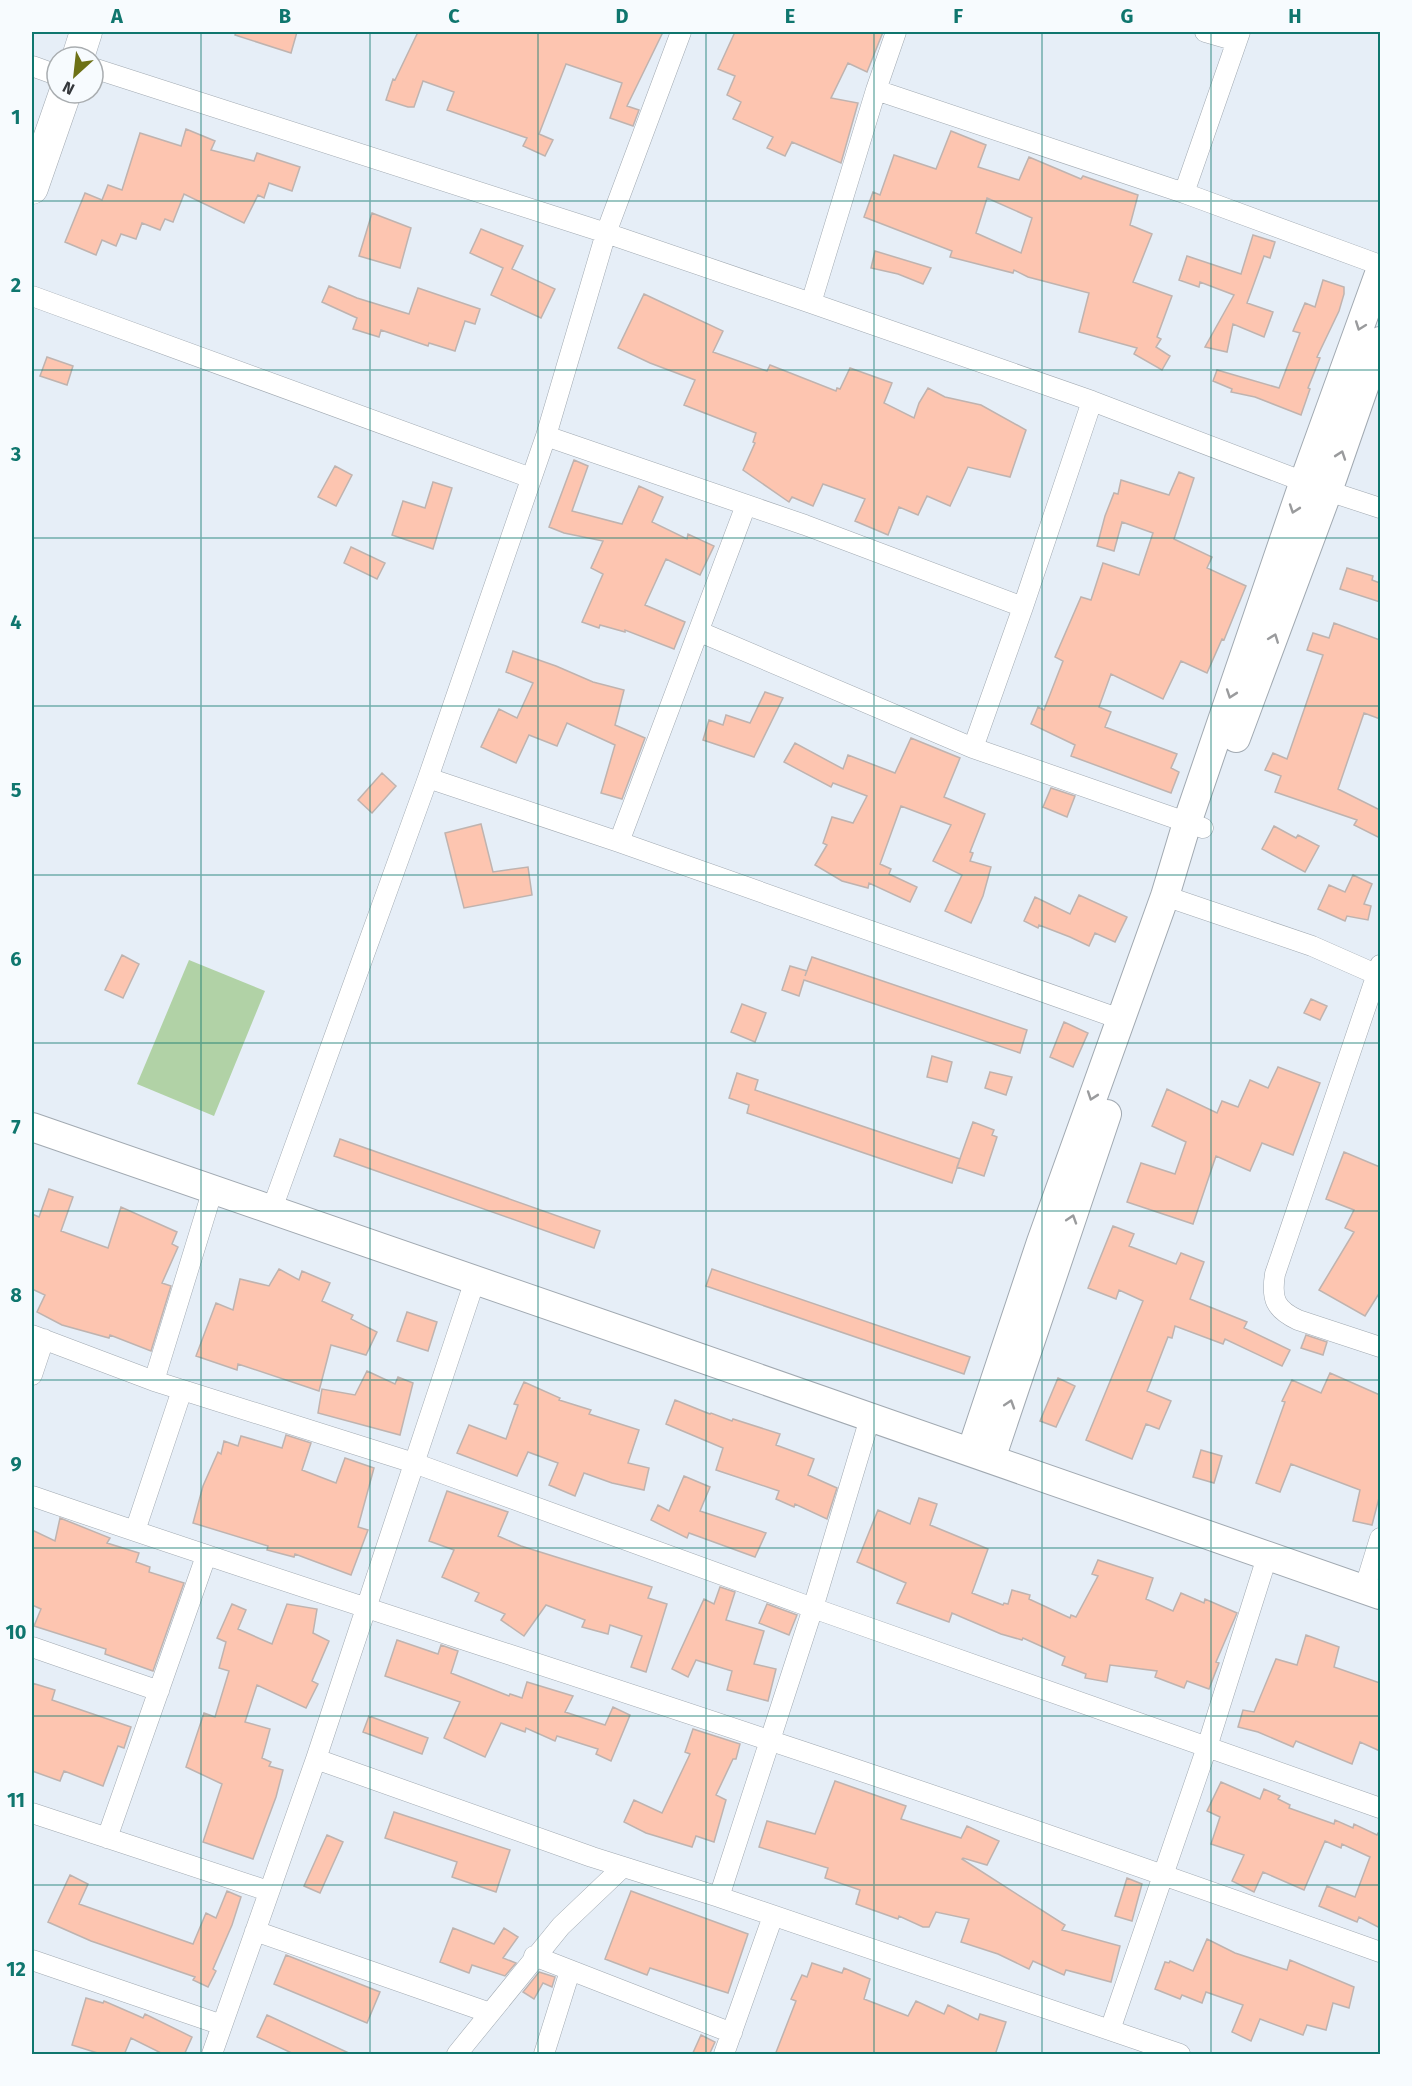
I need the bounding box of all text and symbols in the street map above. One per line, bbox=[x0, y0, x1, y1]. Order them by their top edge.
text: A bbox=[110, 4, 124, 28]
text: B bbox=[279, 4, 291, 28]
text: C bbox=[448, 4, 460, 28]
text: D bbox=[615, 4, 629, 28]
text: E bbox=[785, 4, 795, 28]
text: F bbox=[953, 4, 963, 28]
text: G bbox=[1121, 4, 1133, 28]
text: H bbox=[1288, 4, 1302, 28]
north arrow bbox=[45, 45, 105, 105]
text: N bbox=[59, 77, 77, 99]
text: 1 bbox=[11, 105, 21, 129]
text: 2 bbox=[11, 273, 21, 297]
one-way arrow bbox=[1355, 320, 1368, 331]
text: 3 bbox=[10, 442, 21, 466]
one-way arrow bbox=[1334, 450, 1346, 461]
one-way arrow bbox=[1289, 503, 1302, 514]
text: 4 bbox=[10, 610, 22, 634]
one-way arrow bbox=[1266, 633, 1279, 644]
one-way arrow bbox=[1226, 688, 1239, 699]
text: 5 bbox=[11, 778, 22, 802]
text: 6 bbox=[10, 947, 22, 971]
one-way arrow bbox=[1087, 1090, 1100, 1101]
text: 7 bbox=[11, 1115, 21, 1139]
one-way arrow bbox=[1064, 1214, 1077, 1225]
text: 8 bbox=[10, 1283, 22, 1307]
one-way arrow bbox=[1003, 1399, 1015, 1410]
text: 9 bbox=[10, 1452, 22, 1476]
text: 10 bbox=[6, 1620, 26, 1644]
text: 11 bbox=[7, 1788, 25, 1812]
text: 12 bbox=[6, 1957, 26, 1981]

